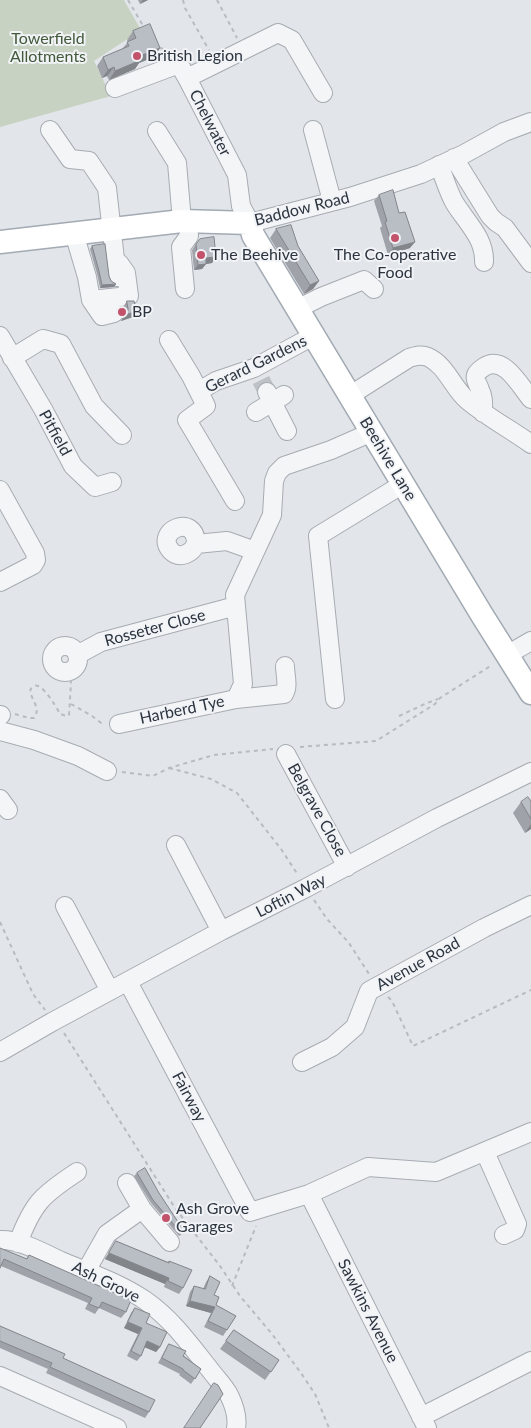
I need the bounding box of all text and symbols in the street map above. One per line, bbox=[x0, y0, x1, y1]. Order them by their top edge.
park label: Towerfield Allotments bbox=[10, 29, 86, 67]
place label: British Legion bbox=[147, 46, 243, 66]
marker: British Legion bbox=[131, 50, 143, 62]
street label: Chelwater bbox=[185, 87, 235, 159]
street label: Baddow Road bbox=[253, 188, 351, 230]
marker: The Co-operative Food bbox=[389, 232, 401, 244]
place label: The Beehive bbox=[211, 245, 298, 265]
place label: The Co-operative Food bbox=[334, 245, 456, 283]
marker: The Beehive bbox=[195, 249, 207, 261]
place label: BP bbox=[132, 302, 152, 322]
marker: BP bbox=[116, 306, 128, 318]
street label: Gerard Gardens bbox=[202, 331, 310, 397]
street label: Pitfield bbox=[35, 407, 75, 459]
street label: Beehive Lane bbox=[356, 414, 420, 504]
street label: Rosseter Close bbox=[102, 605, 208, 651]
street label: Harberd Tye bbox=[138, 692, 226, 728]
street label: Belgrave Close bbox=[283, 760, 351, 860]
street label: Loftin Way bbox=[253, 870, 329, 922]
street label: Avenue Road bbox=[373, 933, 463, 995]
street label: Fairway bbox=[168, 1069, 210, 1125]
place label: Ash Grove Garages bbox=[176, 1199, 249, 1237]
marker: Ash Grove Garages bbox=[160, 1212, 172, 1224]
street label: Sawkins Avenue bbox=[334, 1256, 402, 1366]
street label: Ash Grove bbox=[69, 1257, 143, 1307]

